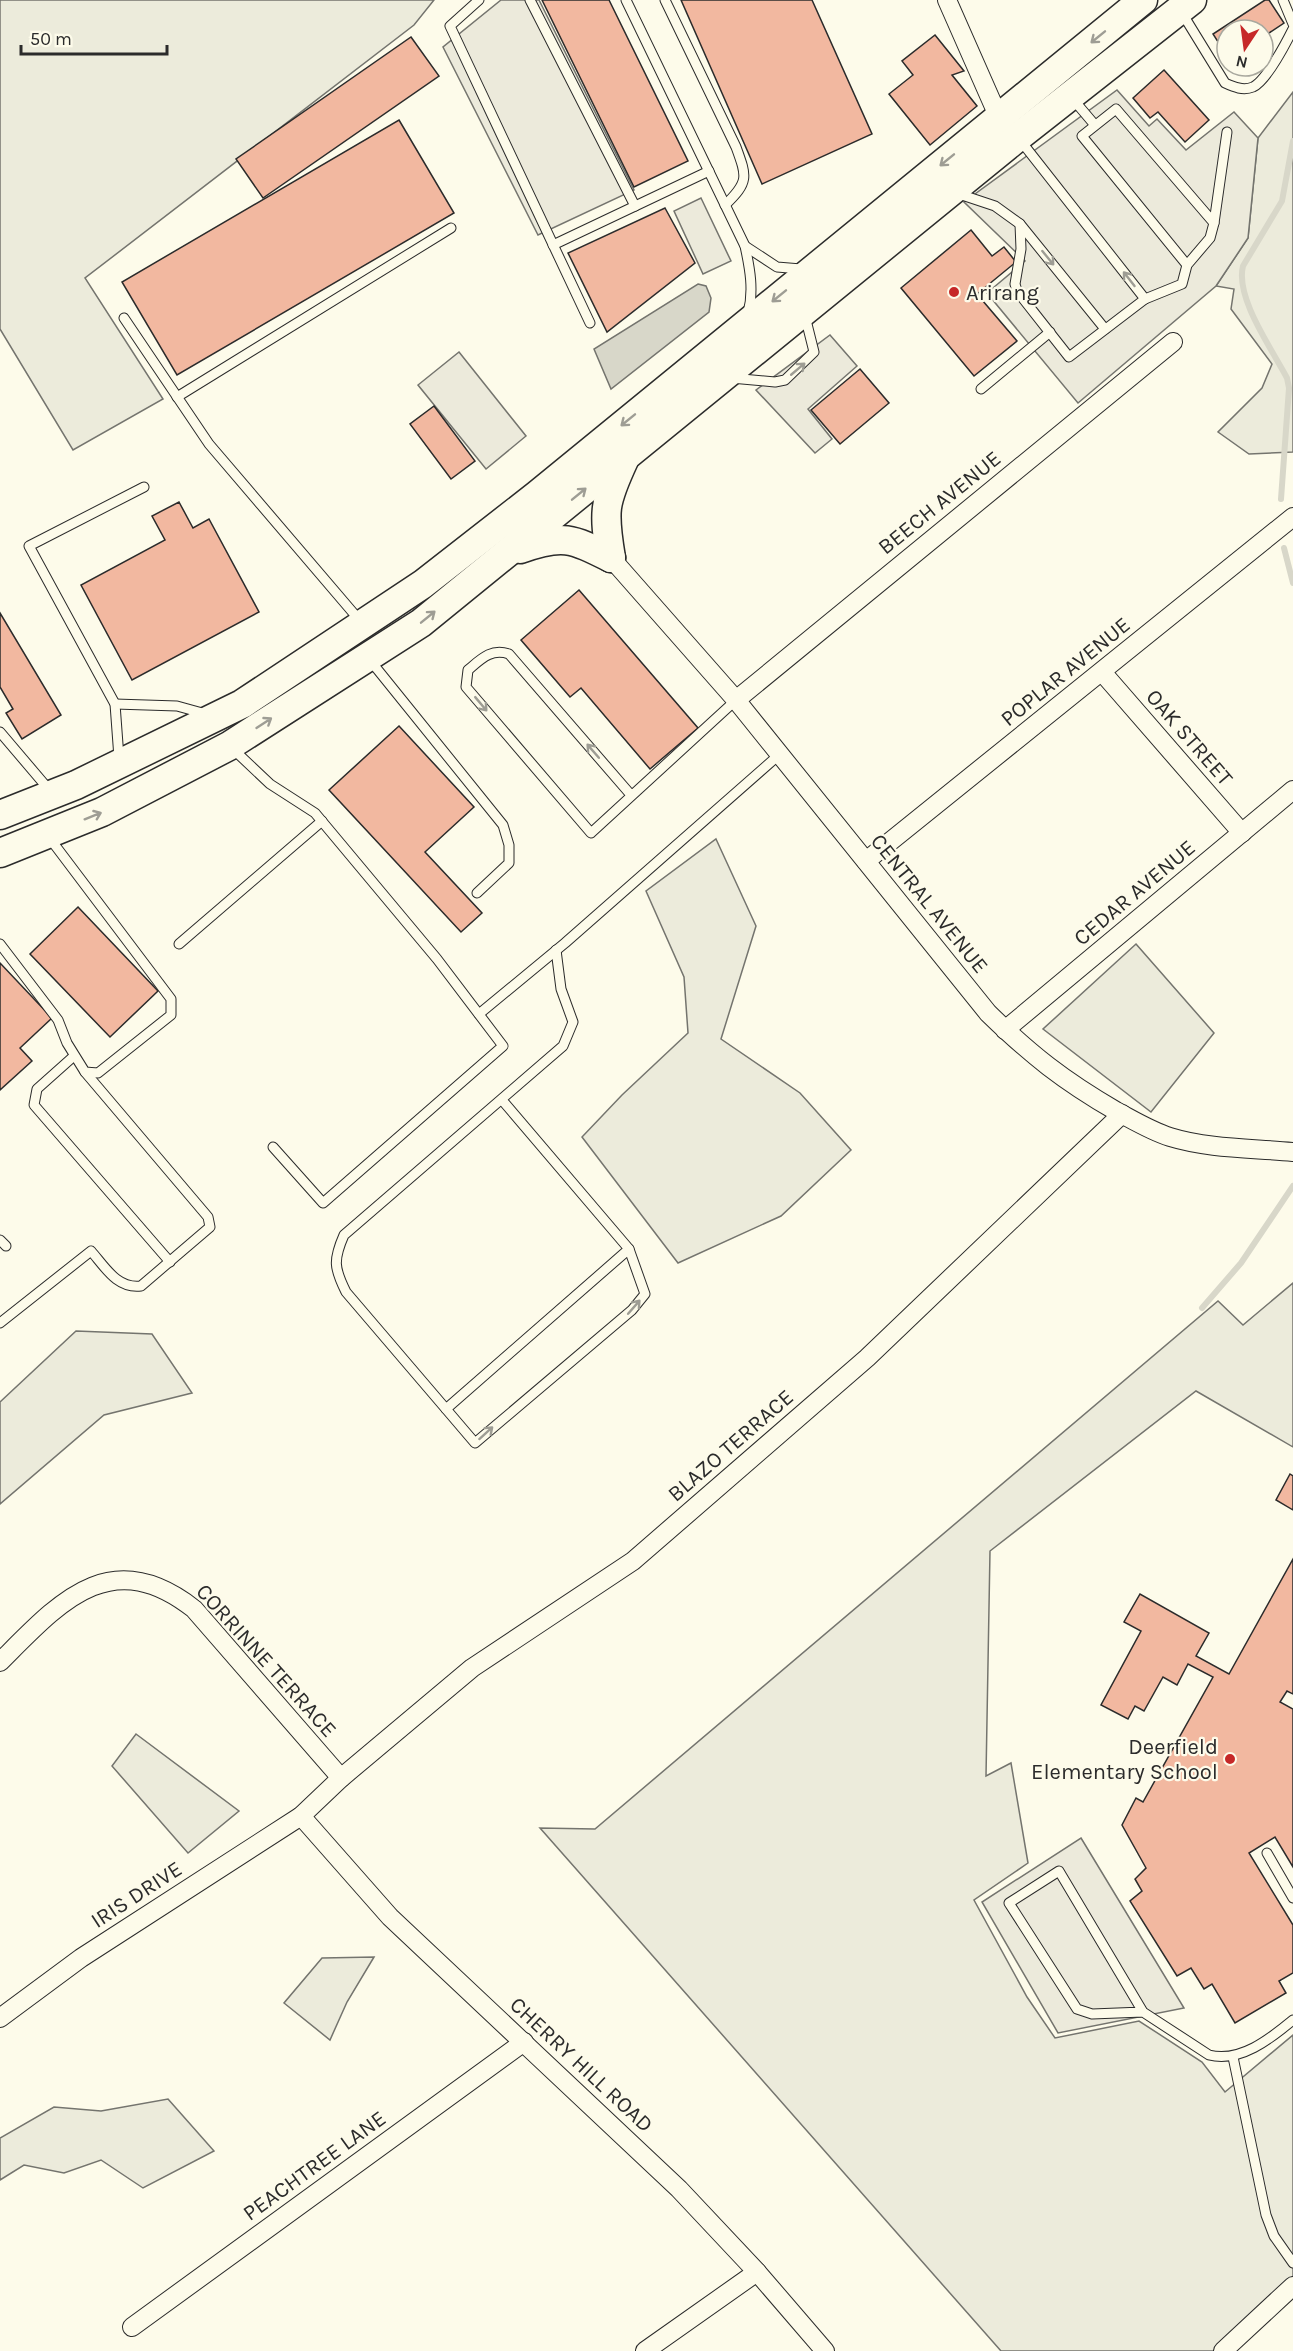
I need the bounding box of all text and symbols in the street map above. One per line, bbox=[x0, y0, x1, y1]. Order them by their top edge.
scale bar bbox=[21, 18, 166, 56]
north arrow bbox=[1215, 18, 1275, 78]
text: 50 m bbox=[30, 28, 72, 50]
one-way arrow bbox=[1091, 30, 1106, 44]
text: N bbox=[1234, 52, 1249, 73]
one-way arrow bbox=[939, 154, 955, 167]
one-way arrow bbox=[1041, 250, 1054, 266]
one-way arrow bbox=[1123, 271, 1136, 287]
place label: Arirang bbox=[966, 280, 1039, 306]
marker: Arirang bbox=[947, 285, 961, 299]
one-way arrow bbox=[771, 290, 787, 303]
one-way arrow bbox=[790, 362, 805, 376]
one-way arrow bbox=[620, 413, 636, 426]
street label: BEECH AVENUE bbox=[873, 445, 1006, 560]
one-way arrow bbox=[571, 487, 587, 500]
one-way arrow bbox=[420, 610, 436, 623]
street label: POPLAR AVENUE bbox=[996, 612, 1135, 732]
street label: OAK STREET bbox=[1140, 684, 1238, 791]
one-way arrow bbox=[475, 696, 488, 712]
one-way arrow bbox=[256, 716, 273, 729]
one-way arrow bbox=[586, 744, 600, 759]
one-way arrow bbox=[84, 810, 102, 821]
street label: CENTRAL AVENUE bbox=[865, 829, 993, 979]
street label: CEDAR AVENUE bbox=[1069, 835, 1201, 951]
one-way arrow bbox=[627, 1299, 641, 1314]
street label: BLAZO TERRACE bbox=[663, 1384, 799, 1507]
one-way arrow bbox=[478, 1426, 493, 1440]
street label: CORRINNE TERRACE bbox=[191, 1579, 342, 1743]
place label: Deerfield Elementary School bbox=[1031, 1734, 1218, 1785]
marker: Deerfield Elementary School bbox=[1223, 1752, 1237, 1766]
street label: IRIS DRIVE bbox=[86, 1856, 187, 1934]
street label: CHERRY HILL ROAD bbox=[504, 1992, 658, 2138]
street label: PEACHTREE LANE bbox=[238, 2105, 391, 2226]

